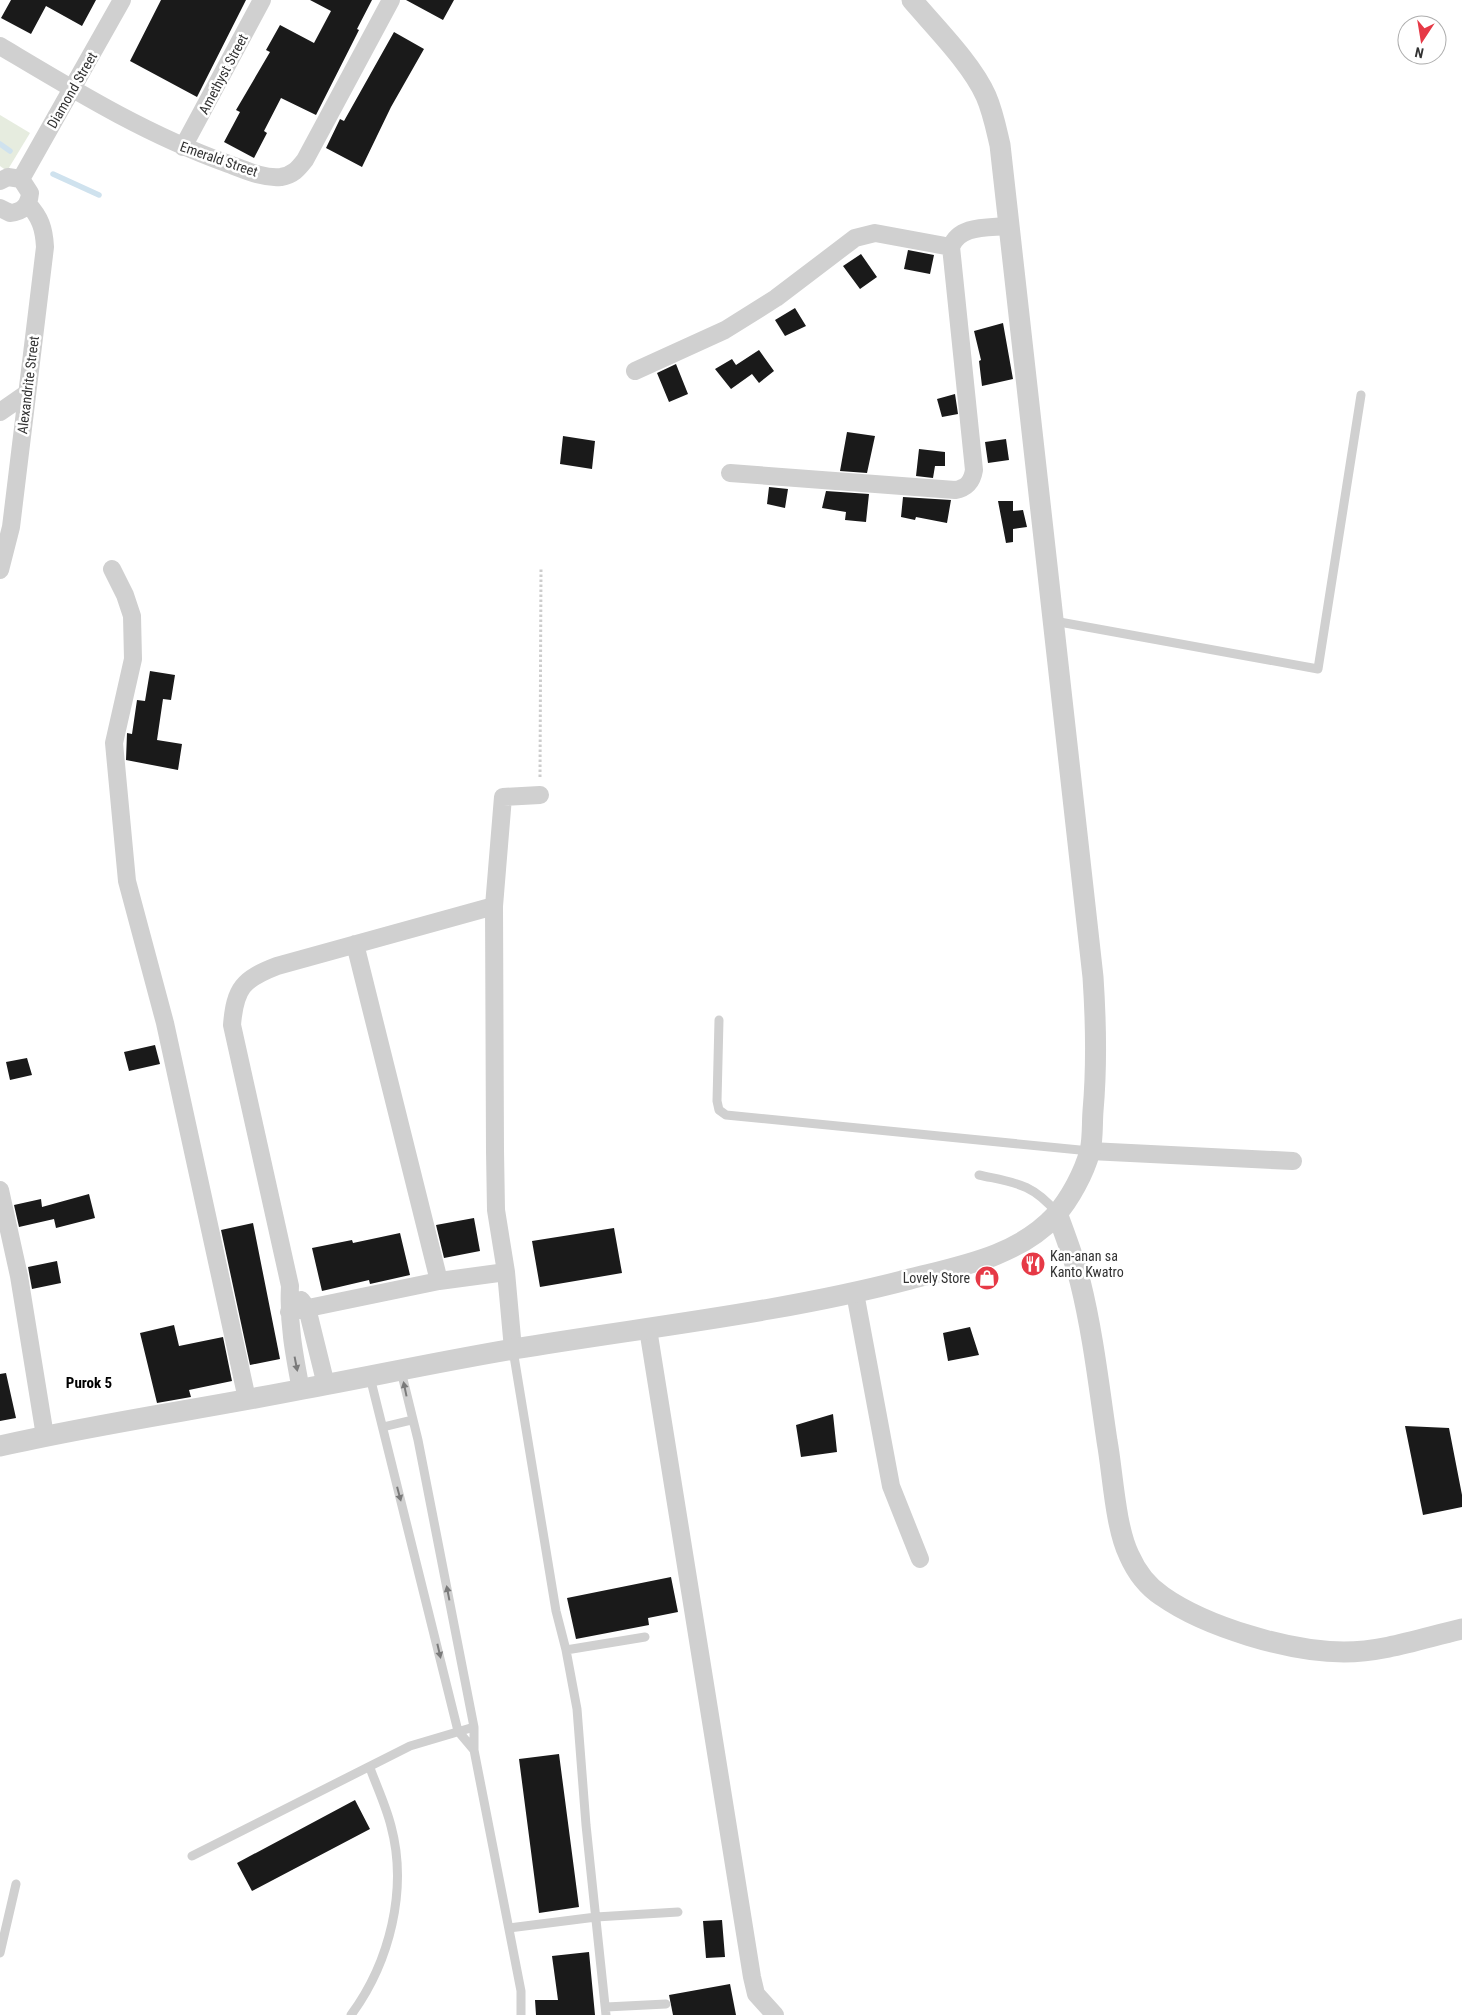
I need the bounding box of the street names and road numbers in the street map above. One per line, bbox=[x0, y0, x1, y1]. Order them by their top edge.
street label: Amethyst Street bbox=[195, 31, 251, 117]
street label: Diamond Street bbox=[44, 49, 100, 131]
street label: Emerald Street bbox=[178, 138, 260, 180]
street label: Alexandrite Street bbox=[14, 335, 42, 435]

